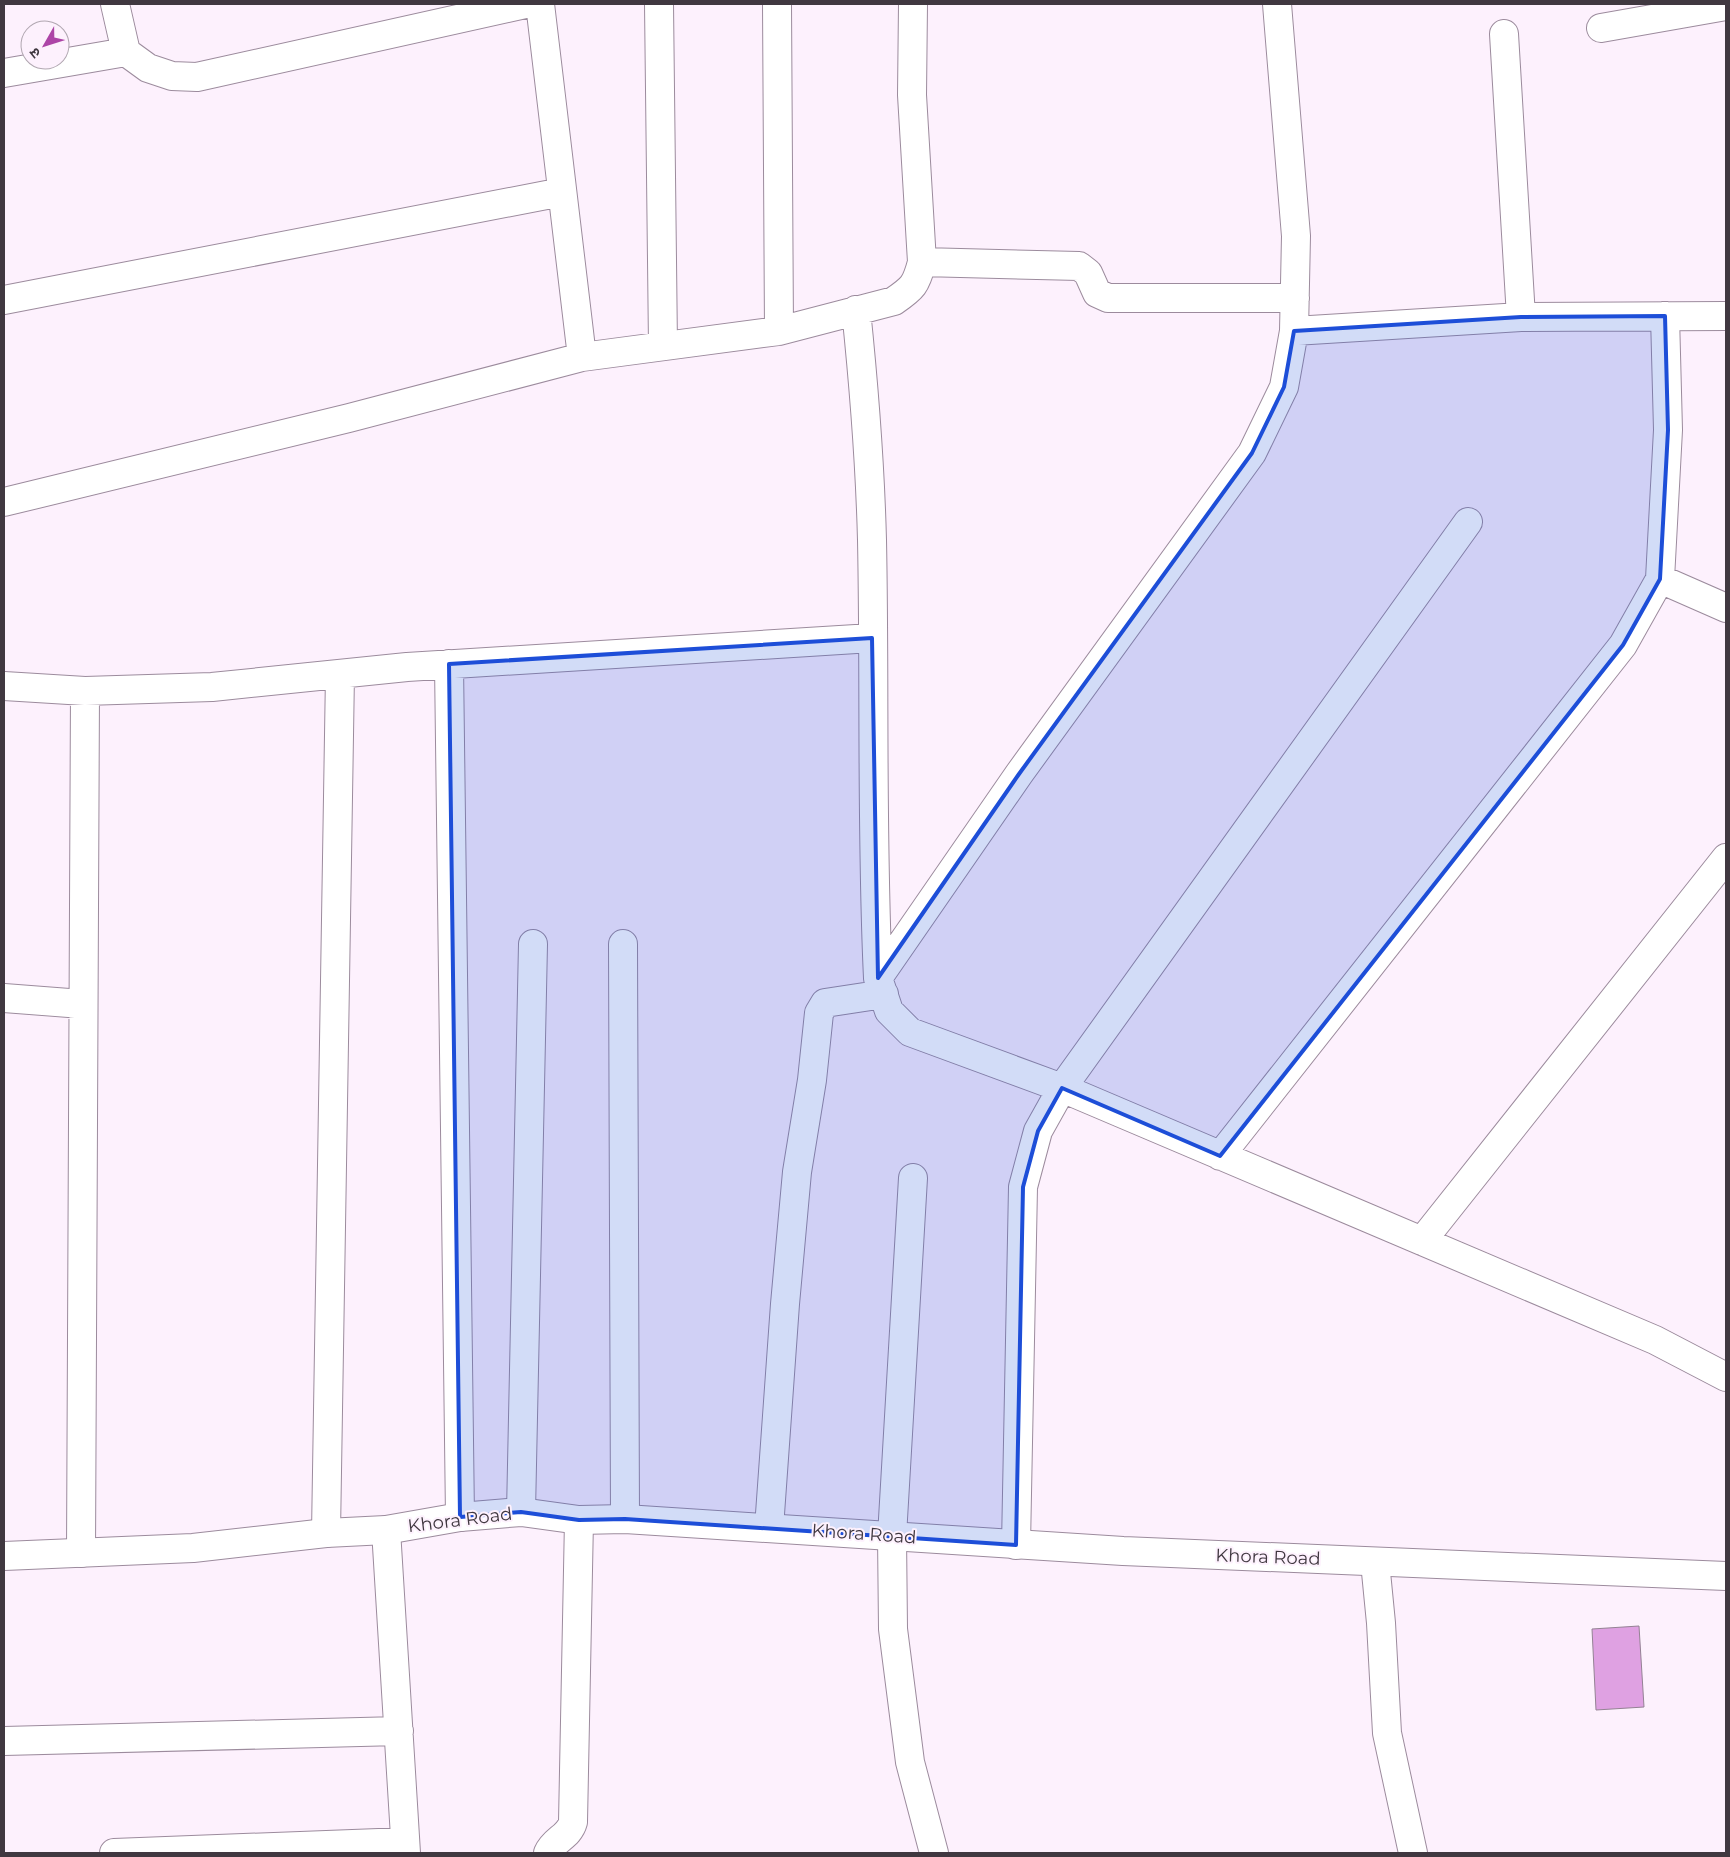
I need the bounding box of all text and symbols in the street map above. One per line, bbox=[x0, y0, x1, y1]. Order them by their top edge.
north arrow bbox=[20, 20, 70, 70]
text: उ bbox=[25, 44, 44, 62]
street label: Khora Road bbox=[406, 1503, 514, 1537]
street label: Khora Road bbox=[811, 1519, 917, 1549]
street label: Khora Road bbox=[1215, 1544, 1321, 1570]

